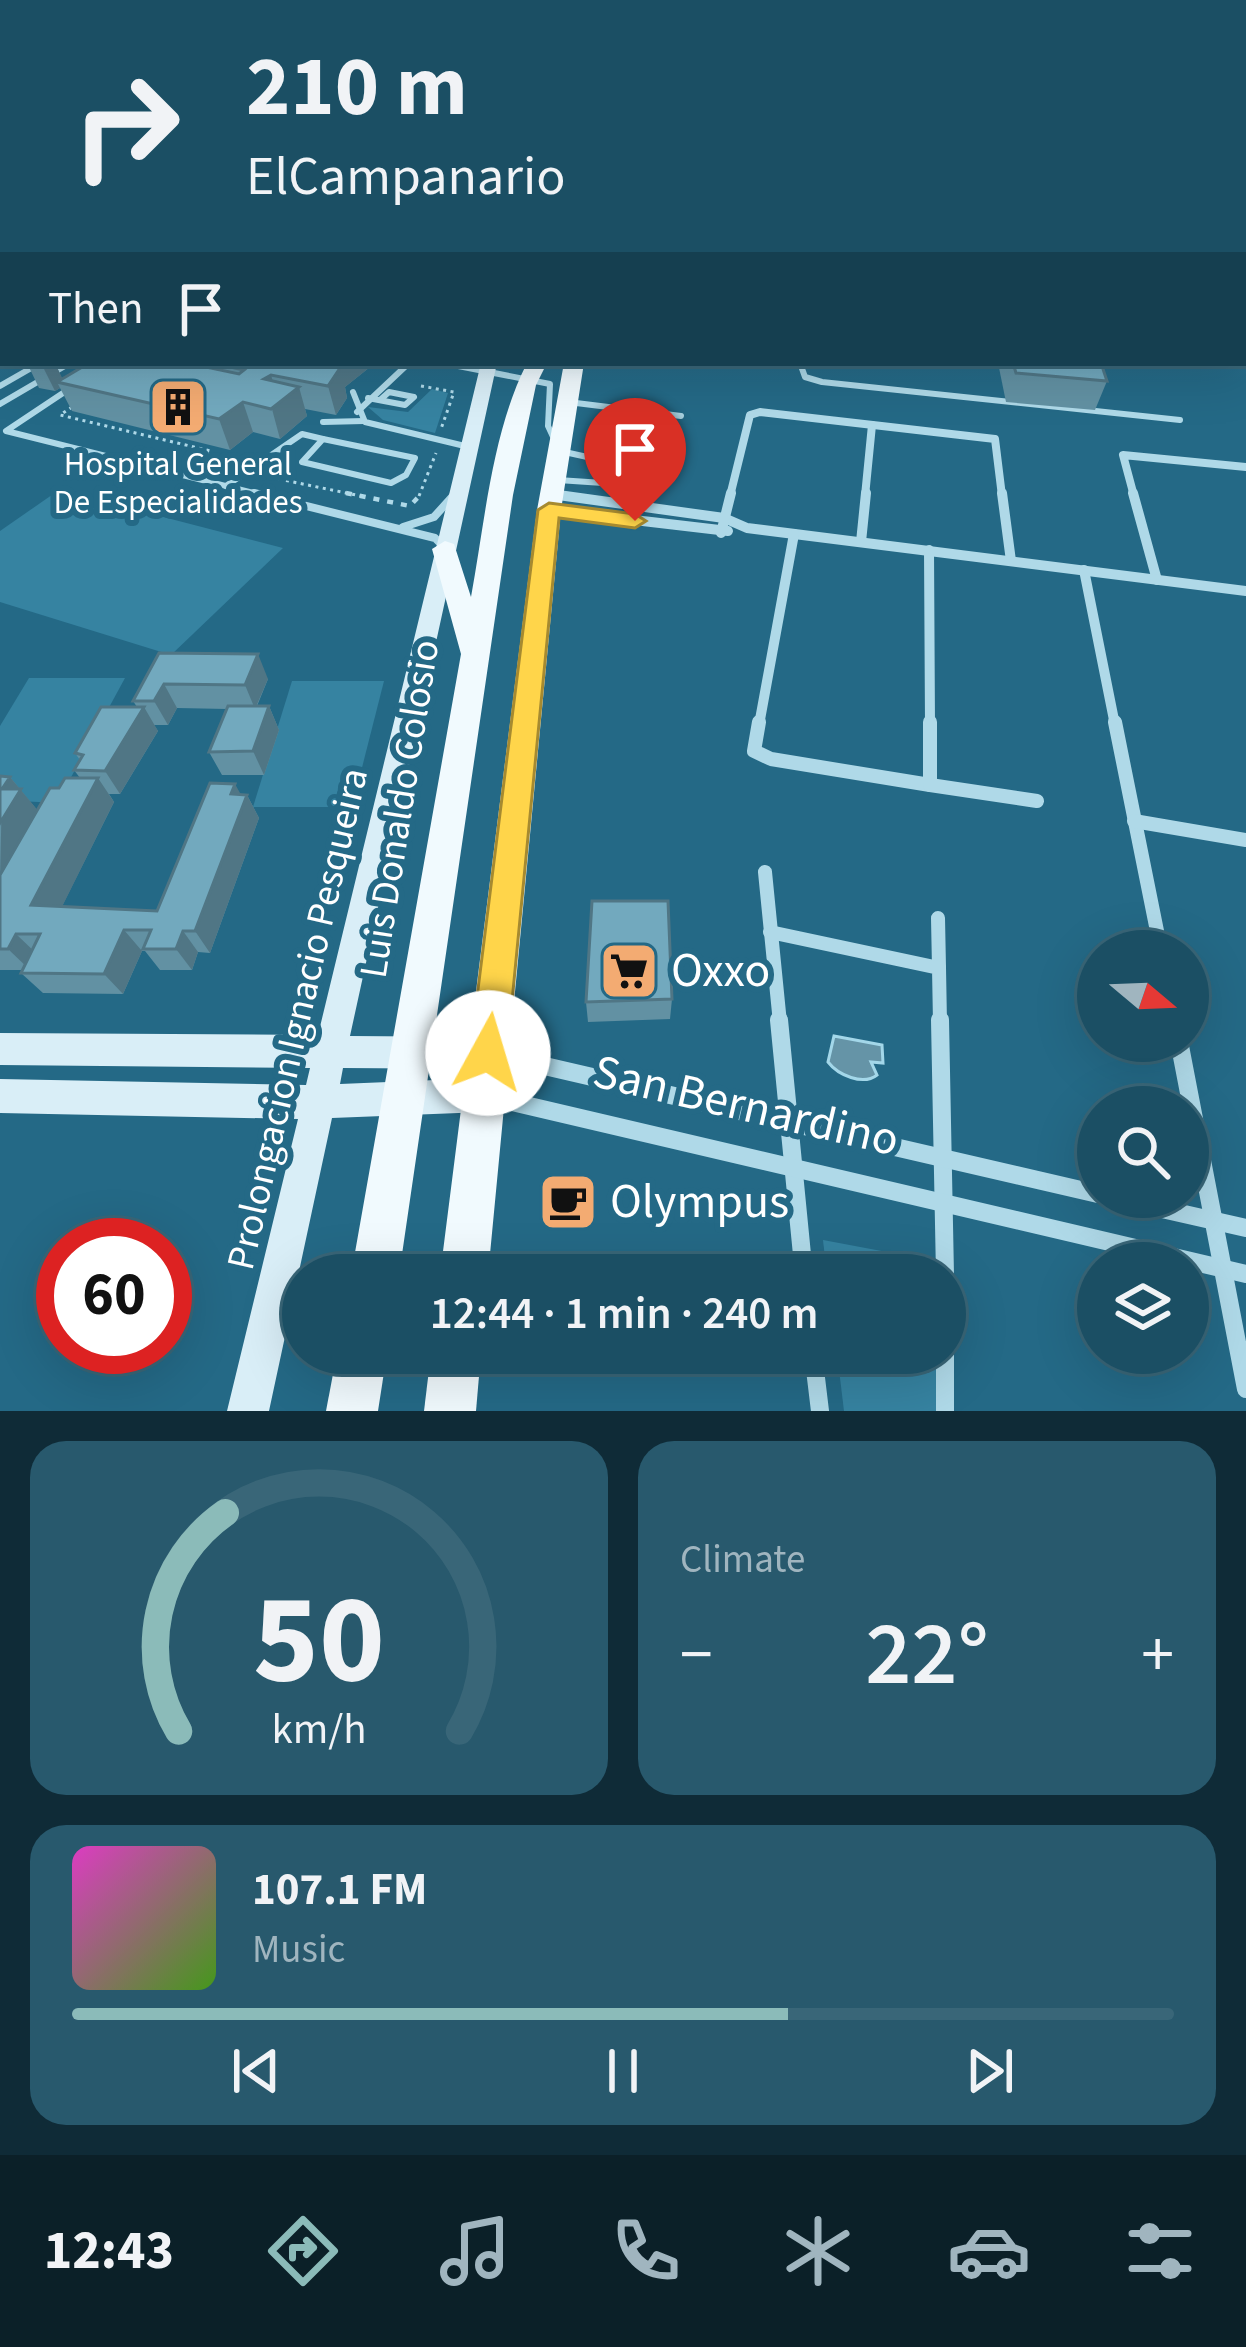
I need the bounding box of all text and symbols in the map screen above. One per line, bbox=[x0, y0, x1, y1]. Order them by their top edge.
text: 210 m bbox=[246, 28, 468, 148]
icon: right bbox=[48, 48, 204, 204]
text: ElCampanario bbox=[246, 139, 566, 216]
icon: arrive bbox=[168, 276, 234, 342]
text: Then bbox=[48, 277, 144, 341]
building icon: Hospital General De Especialidades bbox=[147, 376, 209, 438]
pin bbox=[584, 398, 686, 521]
icon: arrive bbox=[602, 416, 668, 482]
place label: Hospital General De Especialidades bbox=[54, 441, 302, 526]
street label: Luis Donaldo Colosio bbox=[346, 636, 454, 982]
street label: Prolongacion Ignacio Pesqueira bbox=[213, 763, 383, 1275]
north arrow bbox=[1077, 930, 1209, 1062]
map controls bbox=[1077, 930, 1209, 1374]
place label: Oxxo bbox=[671, 937, 770, 1005]
supermarket icon: Oxxo bbox=[598, 940, 660, 1002]
position arrow bbox=[425, 990, 551, 1116]
street label: San Bernardino bbox=[586, 1038, 906, 1174]
button: search bbox=[1077, 1086, 1209, 1218]
place label: Olympus bbox=[610, 1168, 789, 1236]
cafe icon: Olympus bbox=[537, 1171, 599, 1233]
speed limit sign: 60 bbox=[36, 1218, 192, 1374]
button: layers bbox=[1077, 1242, 1209, 1374]
text: 12:44 · 1 min · 240 m bbox=[430, 1282, 818, 1346]
text: Climate bbox=[680, 1532, 805, 1588]
text: 50 bbox=[253, 1552, 385, 1730]
text: 22° bbox=[865, 1591, 989, 1719]
text: − bbox=[680, 1608, 713, 1702]
text: + bbox=[1141, 1608, 1174, 1702]
text: km/h bbox=[271, 1699, 367, 1760]
text: 107.1 FM bbox=[252, 1858, 427, 1922]
text: Music bbox=[252, 1922, 345, 1978]
icon: previous bbox=[223, 2038, 289, 2104]
icon: pause bbox=[590, 2038, 656, 2104]
icon: next bbox=[957, 2038, 1023, 2104]
icon: directions bbox=[261, 2209, 345, 2293]
icon: music bbox=[433, 2209, 517, 2293]
icon: phone bbox=[604, 2209, 688, 2293]
icon: climate bbox=[776, 2209, 860, 2293]
icon: car bbox=[947, 2209, 1031, 2293]
icon: filters bbox=[1118, 2209, 1202, 2293]
text: 12:43 bbox=[44, 2213, 174, 2290]

